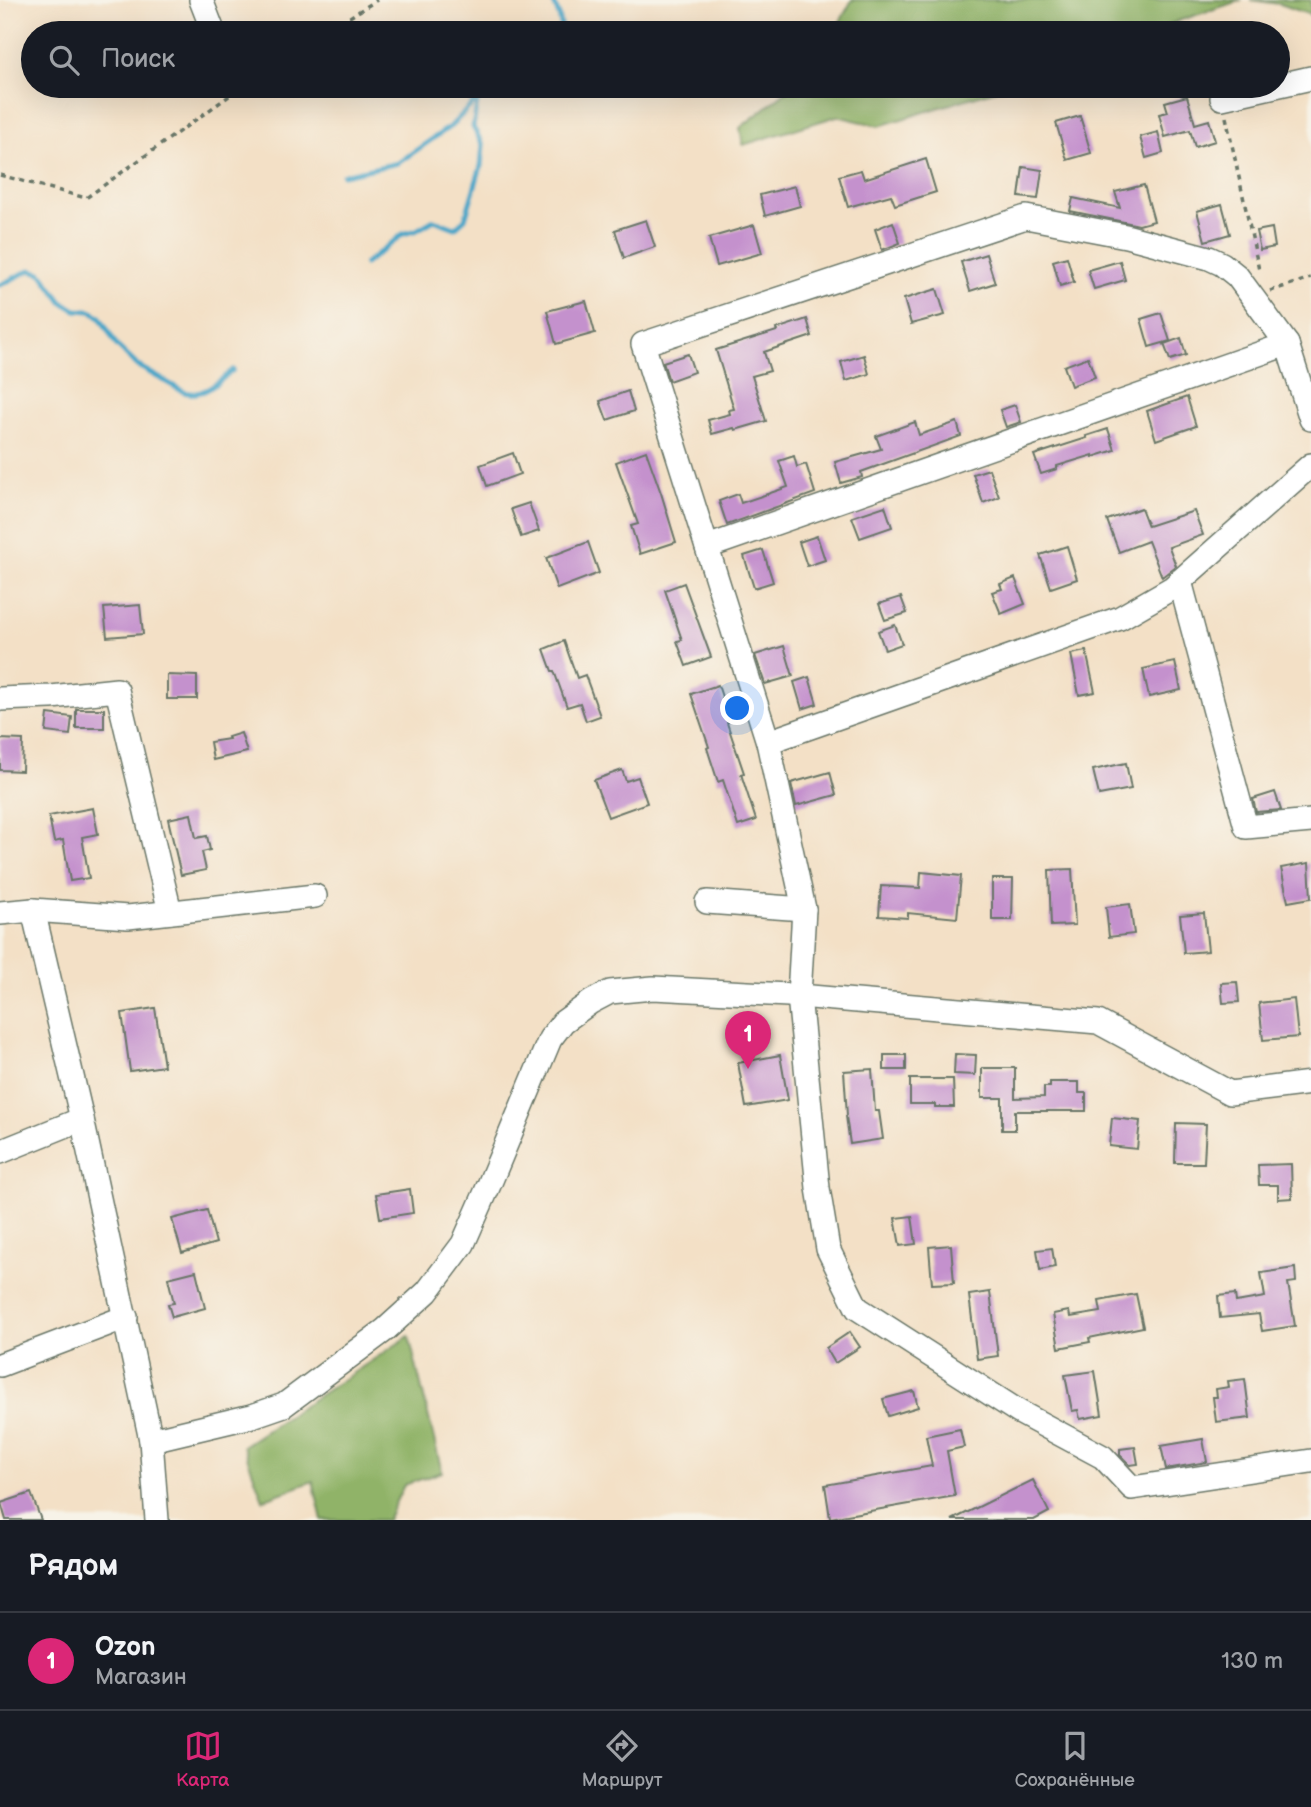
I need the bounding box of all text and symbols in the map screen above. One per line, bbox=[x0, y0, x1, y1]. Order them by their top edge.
search box bbox=[21, 21, 1290, 98]
icon: search bbox=[45, 41, 83, 79]
text: Поиск bbox=[101, 44, 175, 75]
your location bbox=[720, 691, 754, 725]
pin: 1 bbox=[725, 1011, 771, 1069]
text: Рядом bbox=[28, 1548, 118, 1584]
text: Ozon bbox=[95, 1632, 156, 1663]
text: 1 bbox=[46, 1647, 56, 1675]
text: 130 m bbox=[1221, 1647, 1283, 1675]
text: Магазин bbox=[95, 1663, 187, 1691]
tab: Карта bbox=[176, 1727, 230, 1792]
tab: Маршрут bbox=[582, 1727, 663, 1792]
tab: Сохранённые bbox=[1015, 1727, 1135, 1792]

